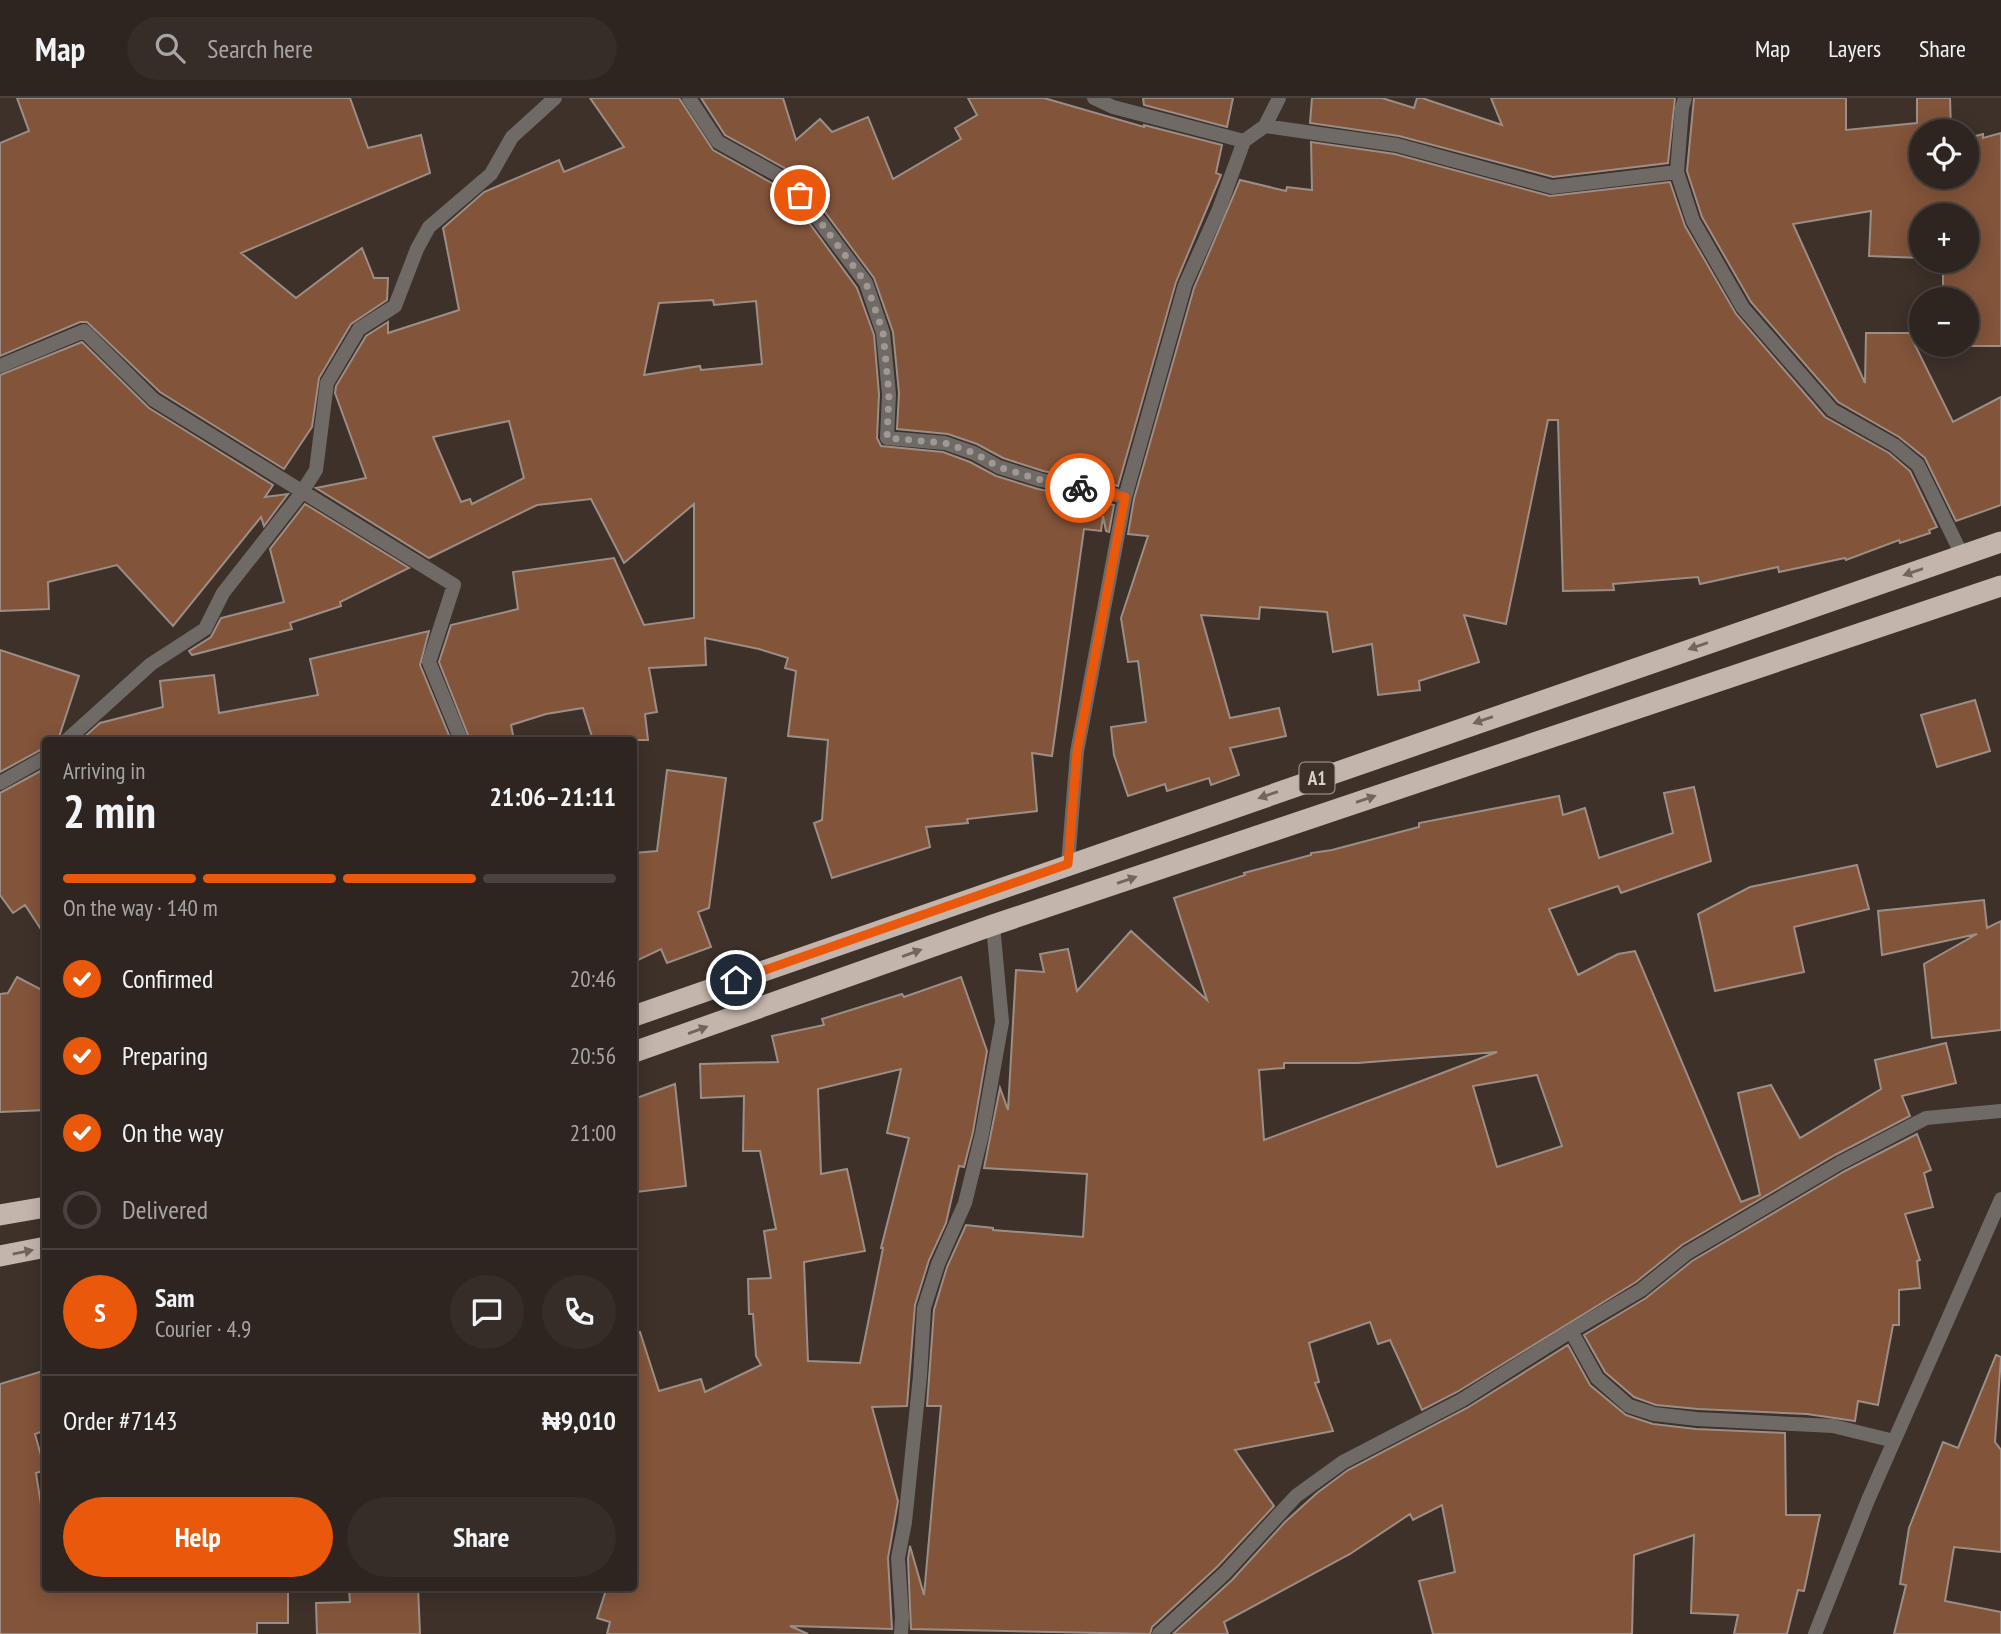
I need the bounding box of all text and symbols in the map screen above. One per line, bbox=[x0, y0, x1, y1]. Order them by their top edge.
search box bbox=[127, 17, 617, 80]
text: Map bbox=[35, 27, 85, 70]
icon: search bbox=[151, 29, 189, 67]
text: Search here bbox=[207, 32, 313, 65]
text: Map bbox=[1755, 33, 1790, 64]
text: Layers bbox=[1828, 33, 1881, 64]
text: Share bbox=[1919, 33, 1966, 64]
map controls bbox=[1909, 119, 1979, 357]
button: locate bbox=[1909, 119, 1979, 189]
pin bbox=[770, 165, 830, 225]
icon: bag bbox=[781, 176, 819, 214]
button: + bbox=[1909, 203, 1979, 273]
button: − bbox=[1909, 287, 1979, 357]
courier bbox=[1045, 453, 1115, 523]
icon: bike bbox=[1061, 469, 1099, 507]
one-way arrow bbox=[1903, 567, 1924, 578]
one-way arrow bbox=[1688, 641, 1709, 652]
one-way arrow bbox=[1473, 715, 1494, 726]
text: Arriving in bbox=[63, 756, 145, 785]
road number: A1 bbox=[1300, 762, 1334, 793]
text: 21:06–21:11 bbox=[489, 780, 616, 813]
text: 2 min bbox=[63, 781, 156, 841]
one-way arrow bbox=[1258, 790, 1279, 801]
one-way arrow bbox=[1356, 793, 1377, 804]
one-way arrow bbox=[1117, 874, 1138, 884]
text: On the way · 140 m bbox=[63, 893, 218, 922]
one-way arrow bbox=[902, 948, 923, 959]
pin bbox=[706, 950, 766, 1010]
icon: check bbox=[63, 960, 101, 998]
icon: home bbox=[717, 961, 755, 999]
text: Confirmed bbox=[122, 962, 213, 995]
text: 20:46 bbox=[570, 964, 616, 993]
one-way arrow bbox=[687, 1024, 708, 1035]
icon: check bbox=[63, 1037, 101, 1075]
text: Preparing bbox=[122, 1039, 208, 1072]
text: 20:56 bbox=[570, 1041, 616, 1070]
icon: check bbox=[63, 1114, 101, 1152]
text: On the way bbox=[122, 1116, 224, 1149]
text: 21:00 bbox=[570, 1118, 616, 1147]
text: Delivered bbox=[122, 1193, 208, 1226]
one-way arrow bbox=[12, 1246, 34, 1257]
button: chat bbox=[450, 1275, 524, 1349]
button: phone bbox=[542, 1275, 616, 1349]
text: Sam bbox=[155, 1281, 194, 1314]
text: S bbox=[94, 1296, 106, 1329]
text: Courier · 4.9 bbox=[155, 1314, 251, 1343]
text: Order #7143 bbox=[63, 1404, 178, 1437]
text: ₦9,010 bbox=[542, 1404, 616, 1437]
button: Help bbox=[63, 1497, 333, 1577]
button: Share bbox=[347, 1497, 616, 1577]

